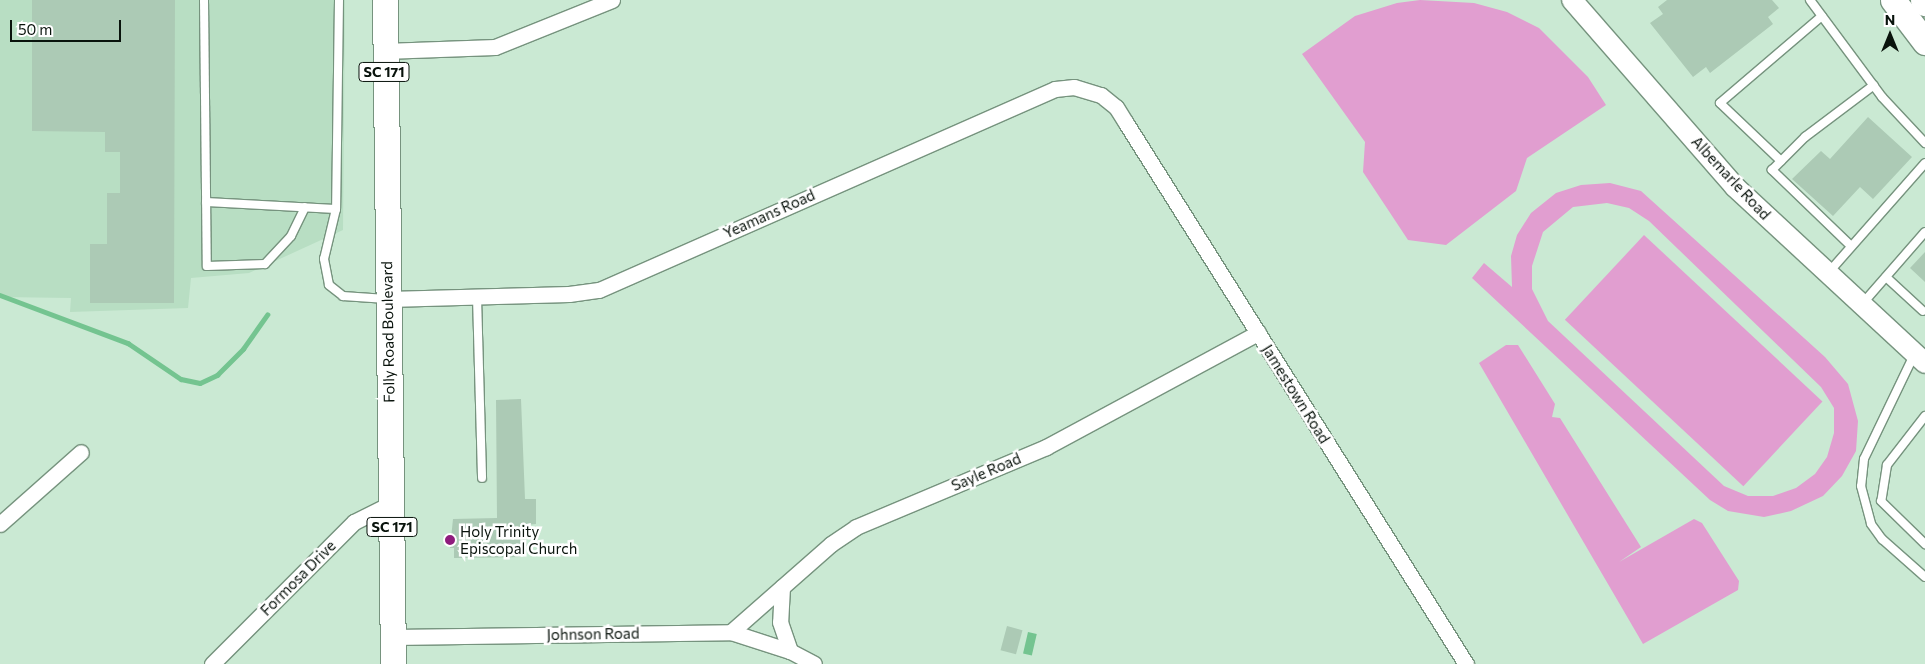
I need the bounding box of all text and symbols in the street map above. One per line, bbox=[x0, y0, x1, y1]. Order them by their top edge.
scale bar bbox=[12, 10, 124, 42]
north arrow bbox=[1865, 10, 1915, 60]
text: N bbox=[1885, 11, 1895, 28]
text: 50 m bbox=[18, 20, 52, 38]
road number: SC 171 bbox=[358, 61, 410, 84]
street label: Albemarle Road bbox=[1688, 133, 1774, 223]
street label: Yeamans Road bbox=[720, 186, 818, 242]
street label: Folly Road Boulevard bbox=[378, 261, 398, 403]
street label: Jamestown Road bbox=[1258, 341, 1334, 447]
street label: Sayle Road bbox=[948, 449, 1024, 495]
road number: SC 171 bbox=[366, 516, 418, 538]
place label: Holy Trinity Episcopal Church bbox=[460, 522, 577, 557]
marker: Holy Trinity Episcopal Church bbox=[444, 534, 456, 546]
street label: Formosa Drive bbox=[257, 537, 339, 619]
street label: Johnson Road bbox=[546, 624, 640, 644]

